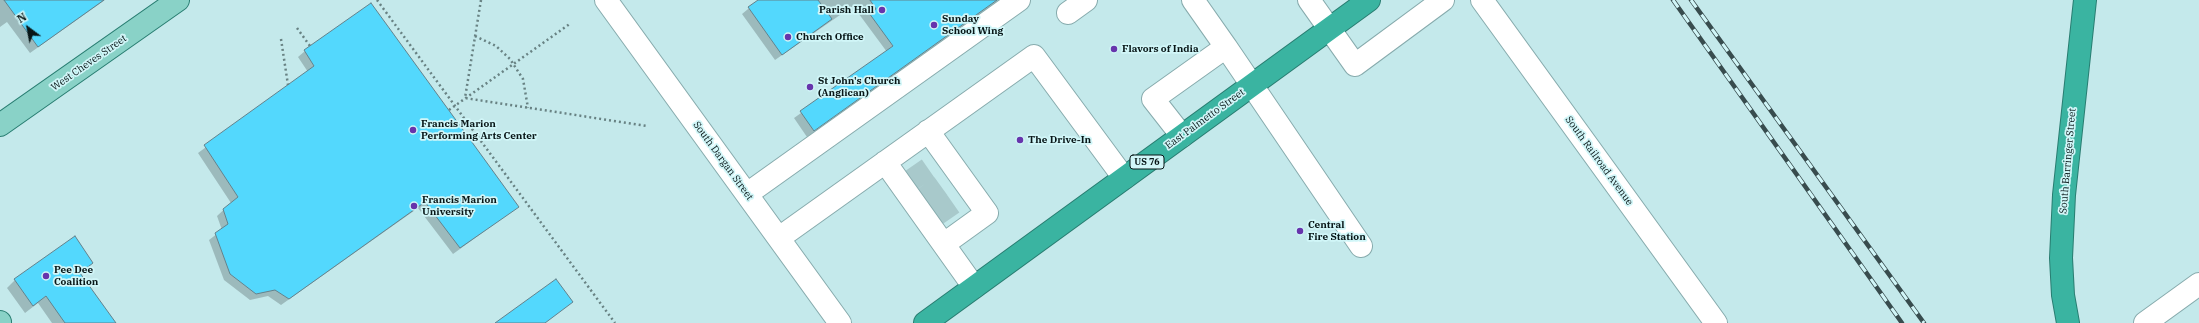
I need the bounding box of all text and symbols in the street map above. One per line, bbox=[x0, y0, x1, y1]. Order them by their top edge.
place label: Parish Hall bbox=[819, 4, 874, 16]
marker: Parish Hall bbox=[877, 5, 887, 15]
north arrow bbox=[8, 8, 48, 48]
text: N bbox=[14, 10, 29, 26]
place label: Sunday School Wing bbox=[942, 13, 1003, 36]
marker: Sunday School Wing bbox=[929, 20, 939, 30]
place label: Church Office bbox=[796, 31, 864, 43]
street label: West Cheves Street bbox=[49, 32, 129, 94]
marker: Church Office bbox=[783, 32, 793, 42]
place label: Flavors of India bbox=[1122, 43, 1199, 55]
marker: Flavors of India bbox=[1109, 44, 1119, 54]
place label: St John's Church (Anglican) bbox=[818, 75, 900, 98]
marker: St John's Church (Anglican) bbox=[805, 82, 815, 92]
street label: East Palmetto Street bbox=[1163, 86, 1247, 152]
street label: South Barringer Street bbox=[2057, 108, 2079, 214]
street label: South Railroad Avenue bbox=[1563, 114, 1635, 208]
place label: Francis Marion Performing Arts Center bbox=[421, 118, 537, 142]
street label: South Dargan Street bbox=[690, 119, 756, 203]
marker: Francis Marion Performing Arts Center bbox=[408, 125, 418, 135]
place label: The Drive-In bbox=[1028, 134, 1091, 146]
marker: The Drive-In bbox=[1015, 135, 1025, 145]
road number: US 76 bbox=[1130, 155, 1164, 169]
place label: Francis Marion University bbox=[422, 194, 497, 218]
marker: Francis Marion University bbox=[409, 201, 419, 211]
place label: Central Fire Station bbox=[1308, 219, 1366, 242]
marker: Central Fire Station bbox=[1295, 226, 1305, 236]
place label: Pee Dee Coalition bbox=[54, 264, 98, 288]
marker: Pee Dee Coalition bbox=[41, 271, 51, 281]

